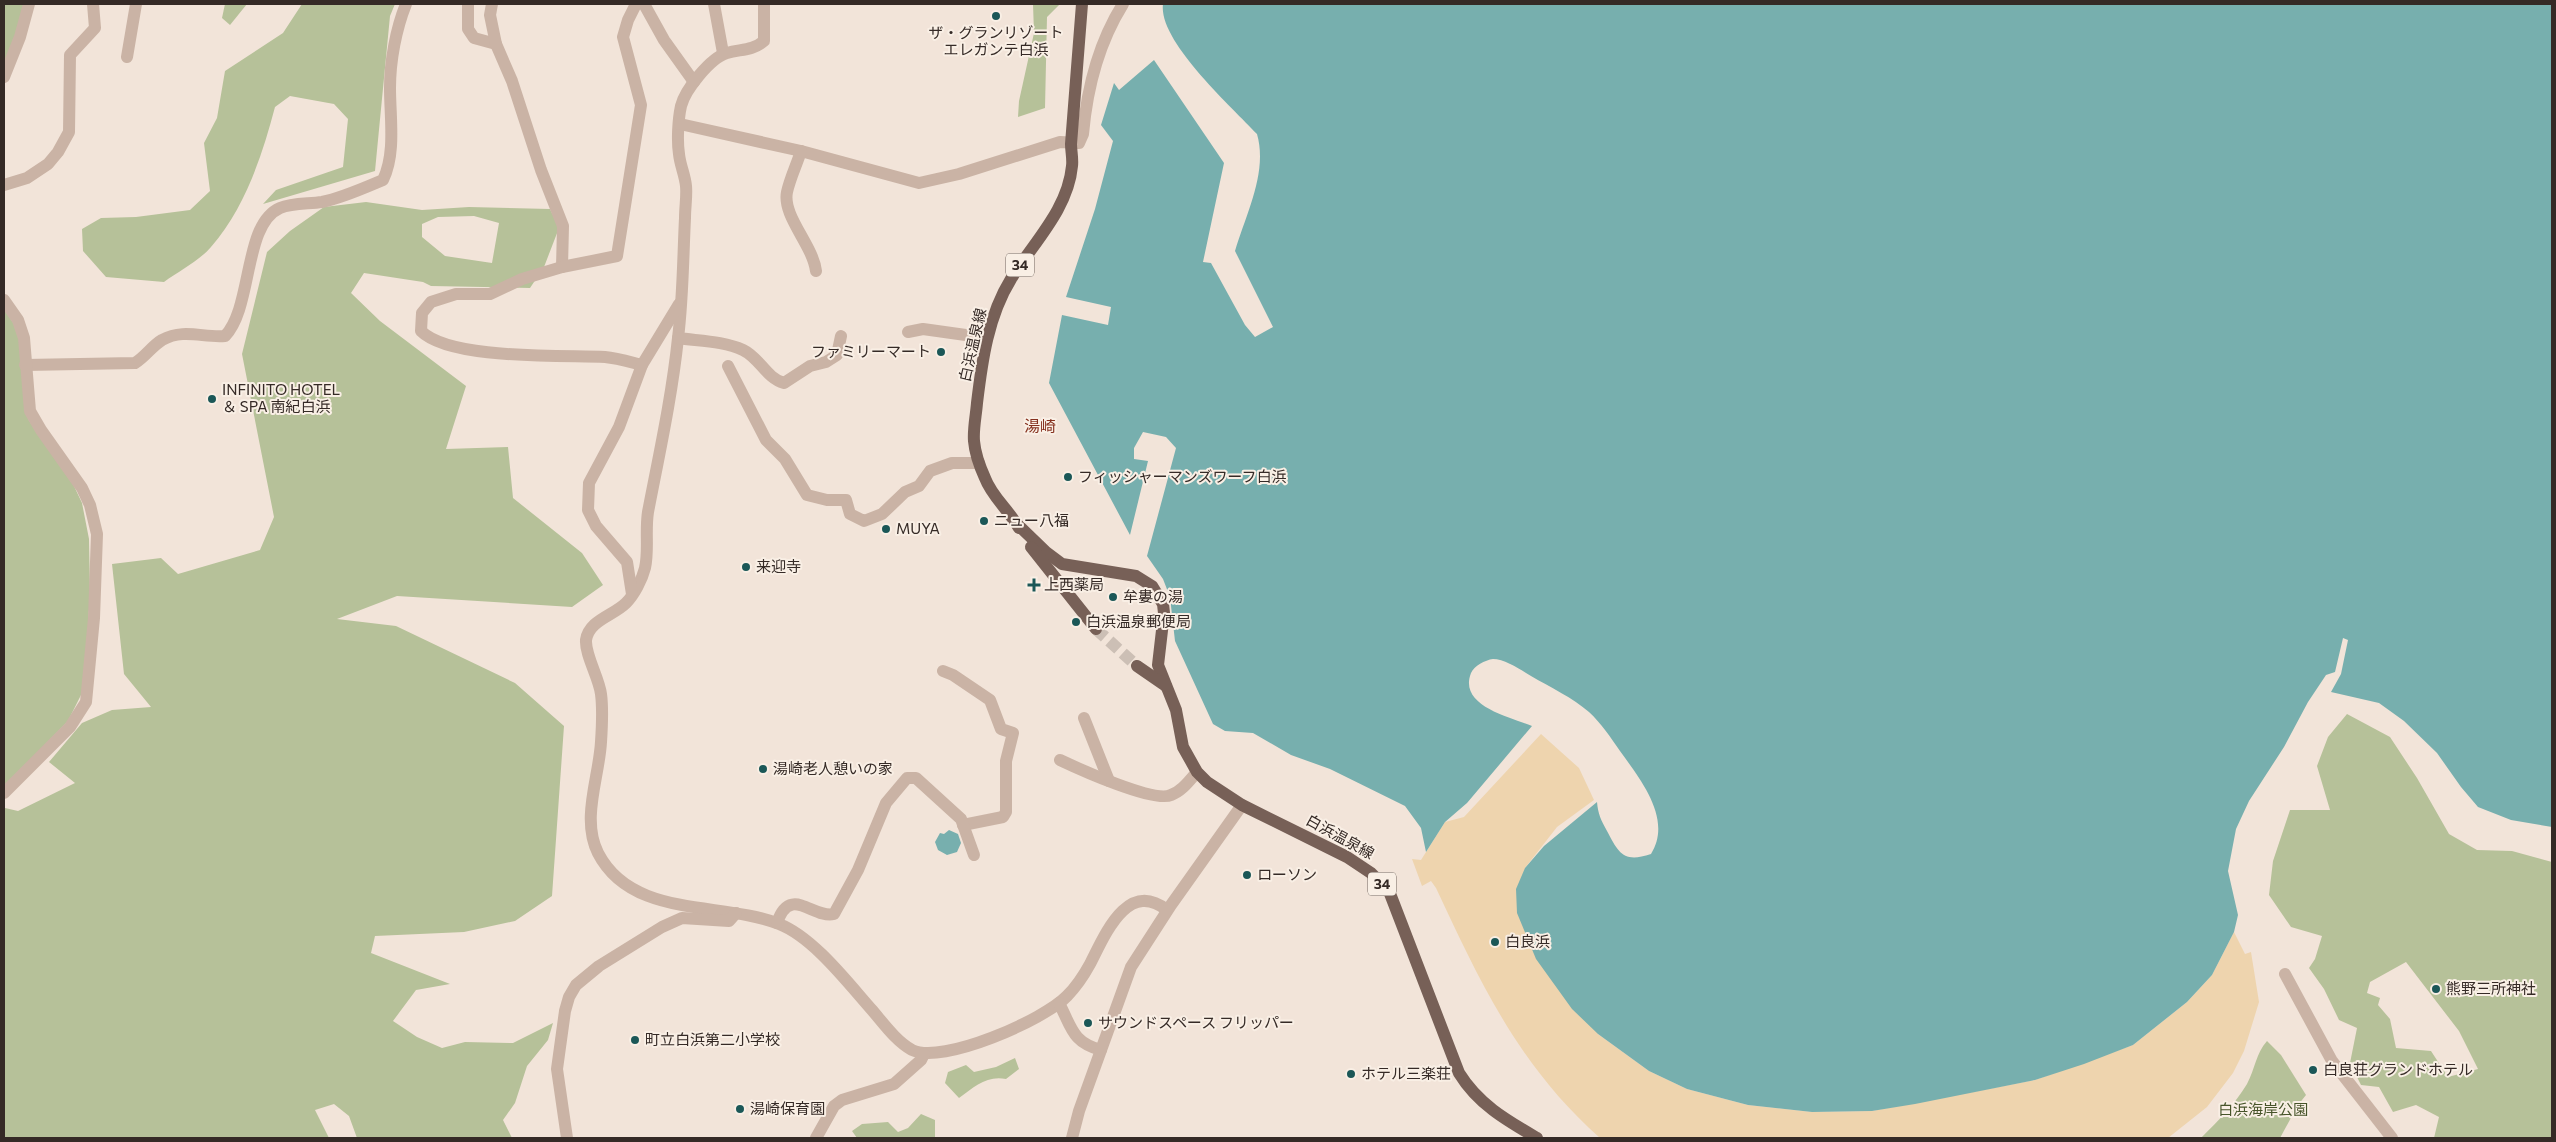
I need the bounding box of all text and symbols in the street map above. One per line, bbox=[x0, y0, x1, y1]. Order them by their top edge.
marker: ザ・グランリゾート エレガンテ白浜 bbox=[990, 10, 1002, 22]
place label: ザ・グランリゾート エレガンテ白浜 bbox=[928, 23, 1064, 58]
road number: 34 bbox=[1006, 254, 1034, 276]
street label: 白浜温泉線 bbox=[955, 306, 989, 383]
place label: ファミリーマート bbox=[811, 342, 931, 360]
marker: ファミリーマート bbox=[935, 346, 947, 358]
place label: INFINITO HOTEL ＆ SPA 南紀白浜 bbox=[222, 380, 341, 415]
marker: INFINITO HOTEL ＆ SPA 南紀白浜 bbox=[206, 393, 218, 405]
district label: 湯崎 bbox=[1024, 416, 1056, 435]
place label: フィッシャーマンズワーフ白浜 bbox=[1078, 467, 1287, 485]
marker: フィッシャーマンズワーフ白浜 bbox=[1062, 471, 1074, 483]
place label: ニュー八福 bbox=[994, 511, 1069, 529]
marker: ニュー八福 bbox=[978, 515, 990, 527]
place label: MUYA bbox=[896, 519, 940, 537]
marker: MUYA bbox=[880, 523, 892, 535]
place label: 来迎寺 bbox=[756, 557, 801, 575]
marker: 来迎寺 bbox=[740, 561, 752, 573]
place label: 上西薬局 bbox=[1044, 575, 1104, 593]
marker: 上西薬局 bbox=[1028, 579, 1040, 591]
place label: 牟婁の湯 bbox=[1123, 587, 1183, 605]
marker: 牟婁の湯 bbox=[1107, 591, 1119, 603]
place label: 白浜温泉郵便局 bbox=[1086, 612, 1191, 630]
marker: 白浜温泉郵便局 bbox=[1070, 616, 1082, 628]
place label: 湯崎老人憩いの家 bbox=[773, 759, 893, 777]
marker: 湯崎老人憩いの家 bbox=[757, 763, 769, 775]
street label: 白浜温泉線 bbox=[1303, 810, 1378, 862]
place label: ローソン bbox=[1257, 865, 1317, 883]
marker: ローソン bbox=[1241, 869, 1253, 881]
road number: 34 bbox=[1368, 872, 1396, 896]
place label: 白良浜 bbox=[1505, 932, 1550, 950]
marker: 白良浜 bbox=[1489, 936, 1501, 948]
place label: 熊野三所神社 bbox=[2446, 979, 2536, 997]
marker: 熊野三所神社 bbox=[2430, 983, 2442, 995]
place label: サウンドスペース フリッパー bbox=[1098, 1013, 1294, 1031]
marker: サウンドスペース フリッパー bbox=[1082, 1017, 1094, 1029]
place label: 町立白浜第二小学校 bbox=[645, 1030, 780, 1048]
marker: 町立白浜第二小学校 bbox=[629, 1034, 641, 1046]
place label: 白良荘グランドホテル bbox=[2323, 1060, 2473, 1078]
place label: ホテル三楽荘 bbox=[1361, 1064, 1451, 1082]
marker: 白良荘グランドホテル bbox=[2307, 1064, 2319, 1076]
marker: ホテル三楽荘 bbox=[1345, 1068, 1357, 1080]
place label: 湯崎保育園 bbox=[750, 1099, 825, 1117]
park label: 白浜海岸公園 bbox=[2218, 1100, 2308, 1118]
marker: 湯崎保育園 bbox=[734, 1103, 746, 1115]

